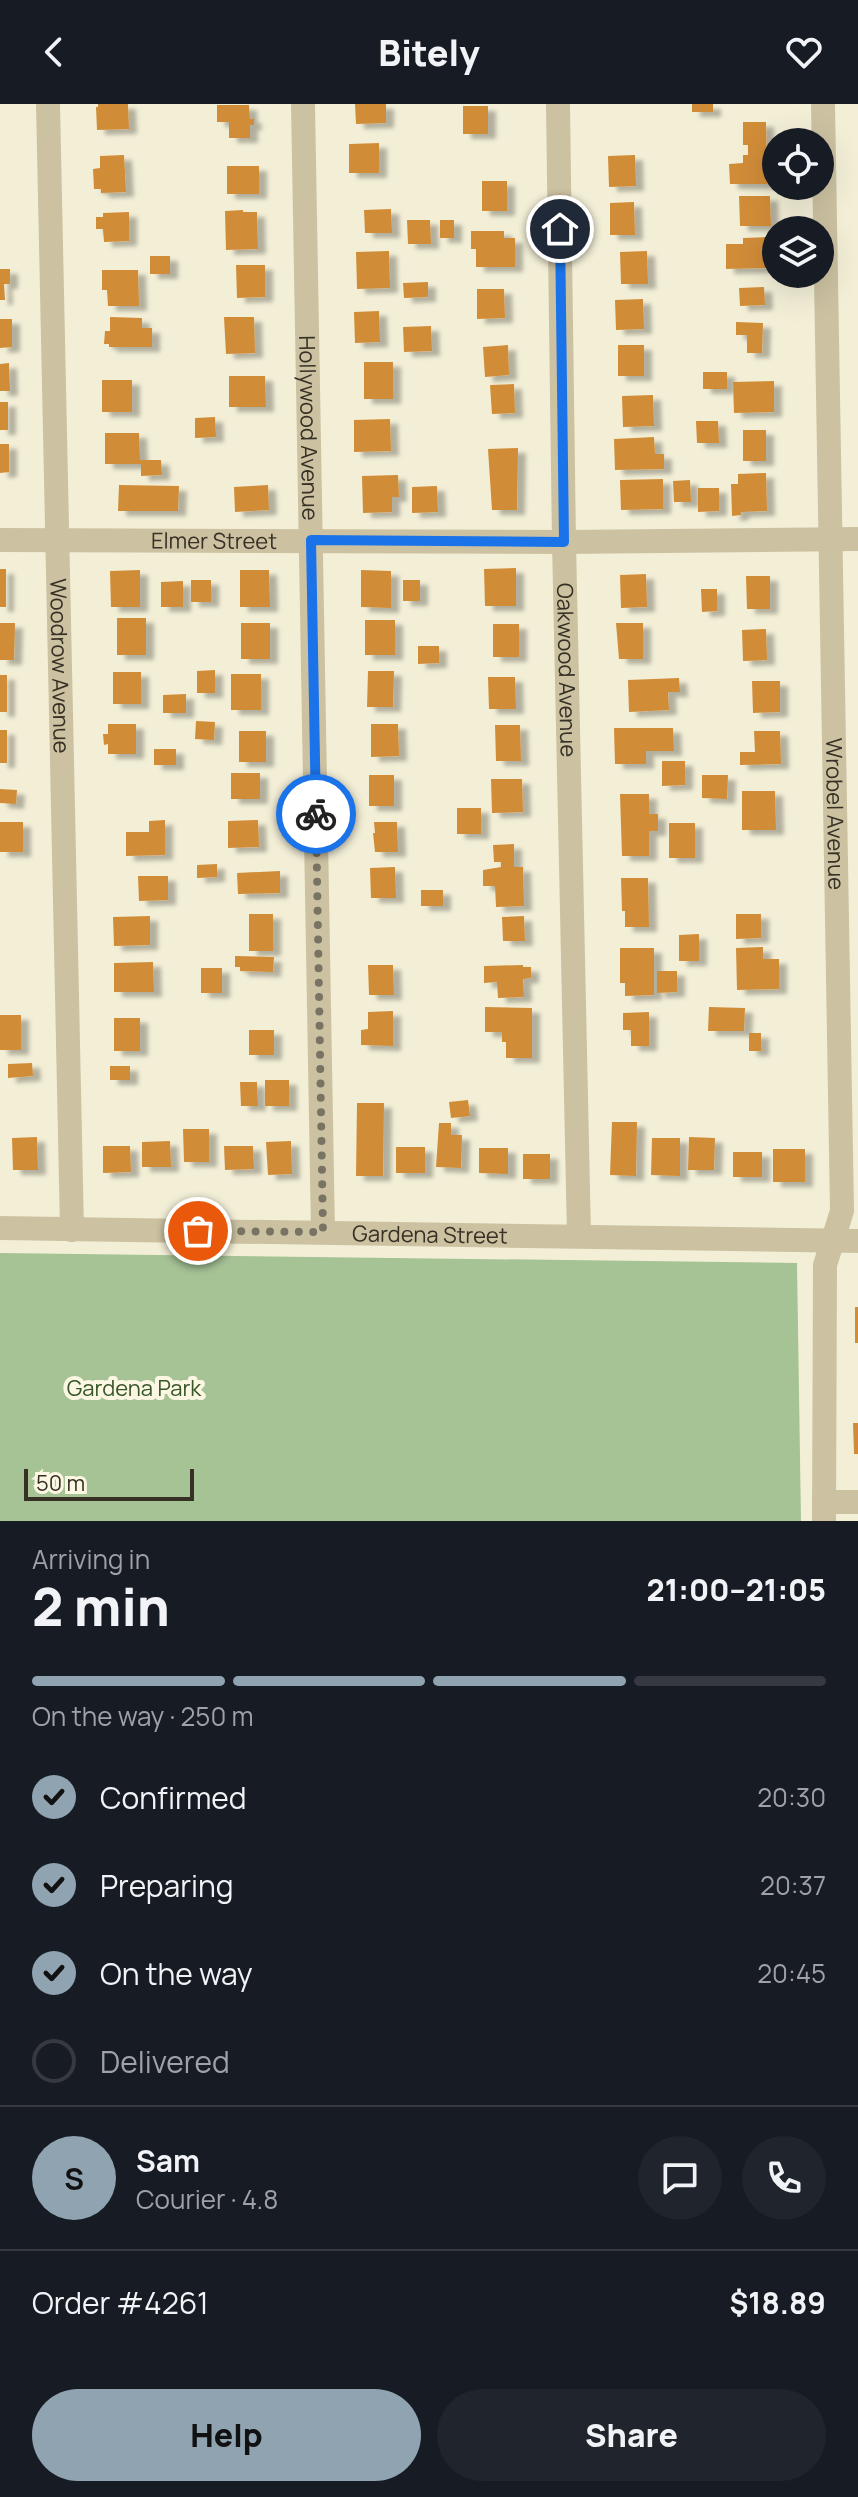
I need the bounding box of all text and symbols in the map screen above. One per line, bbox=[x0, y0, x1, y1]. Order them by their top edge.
text: Bitely bbox=[378, 28, 480, 77]
icon: back bbox=[32, 30, 76, 74]
icon: heart bbox=[782, 30, 826, 74]
map controls bbox=[762, 128, 834, 288]
button: locate bbox=[762, 128, 834, 200]
pin bbox=[526, 195, 594, 263]
icon: home bbox=[538, 207, 582, 251]
button: layers bbox=[762, 216, 834, 288]
street label: Hollywood Avenue bbox=[292, 335, 325, 521]
street label: Elmer Street bbox=[151, 526, 277, 556]
street label: Woodrow Avenue bbox=[43, 578, 77, 754]
street label: Oakwood Avenue bbox=[550, 582, 584, 758]
street label: Wrobel Avenue bbox=[819, 738, 851, 890]
courier bbox=[276, 774, 356, 854]
icon: bike bbox=[294, 792, 338, 836]
pin bbox=[164, 1197, 232, 1265]
icon: bag bbox=[176, 1209, 220, 1253]
street label: Gardena Street bbox=[352, 1218, 508, 1251]
park label: Gardena Park bbox=[67, 1373, 202, 1403]
scale bar bbox=[24, 1465, 194, 1501]
text: 50 m bbox=[36, 1468, 85, 1498]
text: Arriving in bbox=[32, 1541, 150, 1577]
text: 21:00–21:05 bbox=[647, 1569, 826, 1610]
text: 2 min bbox=[32, 1571, 170, 1642]
text: On the way · 250 m bbox=[32, 1698, 254, 1734]
icon: check bbox=[32, 1775, 76, 1819]
text: Confirmed bbox=[100, 1777, 247, 1818]
text: 20:30 bbox=[757, 1779, 826, 1815]
icon: check bbox=[32, 1863, 76, 1907]
text: Preparing bbox=[100, 1865, 234, 1906]
text: 20:37 bbox=[760, 1867, 826, 1903]
icon: check bbox=[32, 1951, 76, 1995]
text: On the way bbox=[100, 1953, 253, 1994]
text: 20:45 bbox=[757, 1955, 826, 1991]
text: Delivered bbox=[100, 2041, 230, 2082]
button: chat bbox=[638, 2136, 722, 2220]
button: phone bbox=[742, 2136, 826, 2220]
text: Sam bbox=[136, 2140, 200, 2181]
text: S bbox=[64, 2158, 84, 2199]
text: Courier · 4.8 bbox=[136, 2181, 278, 2217]
text: Order #4261 bbox=[32, 2282, 209, 2323]
text: $18.89 bbox=[730, 2282, 826, 2323]
button: Help bbox=[32, 2389, 421, 2481]
button: Share bbox=[437, 2389, 826, 2481]

